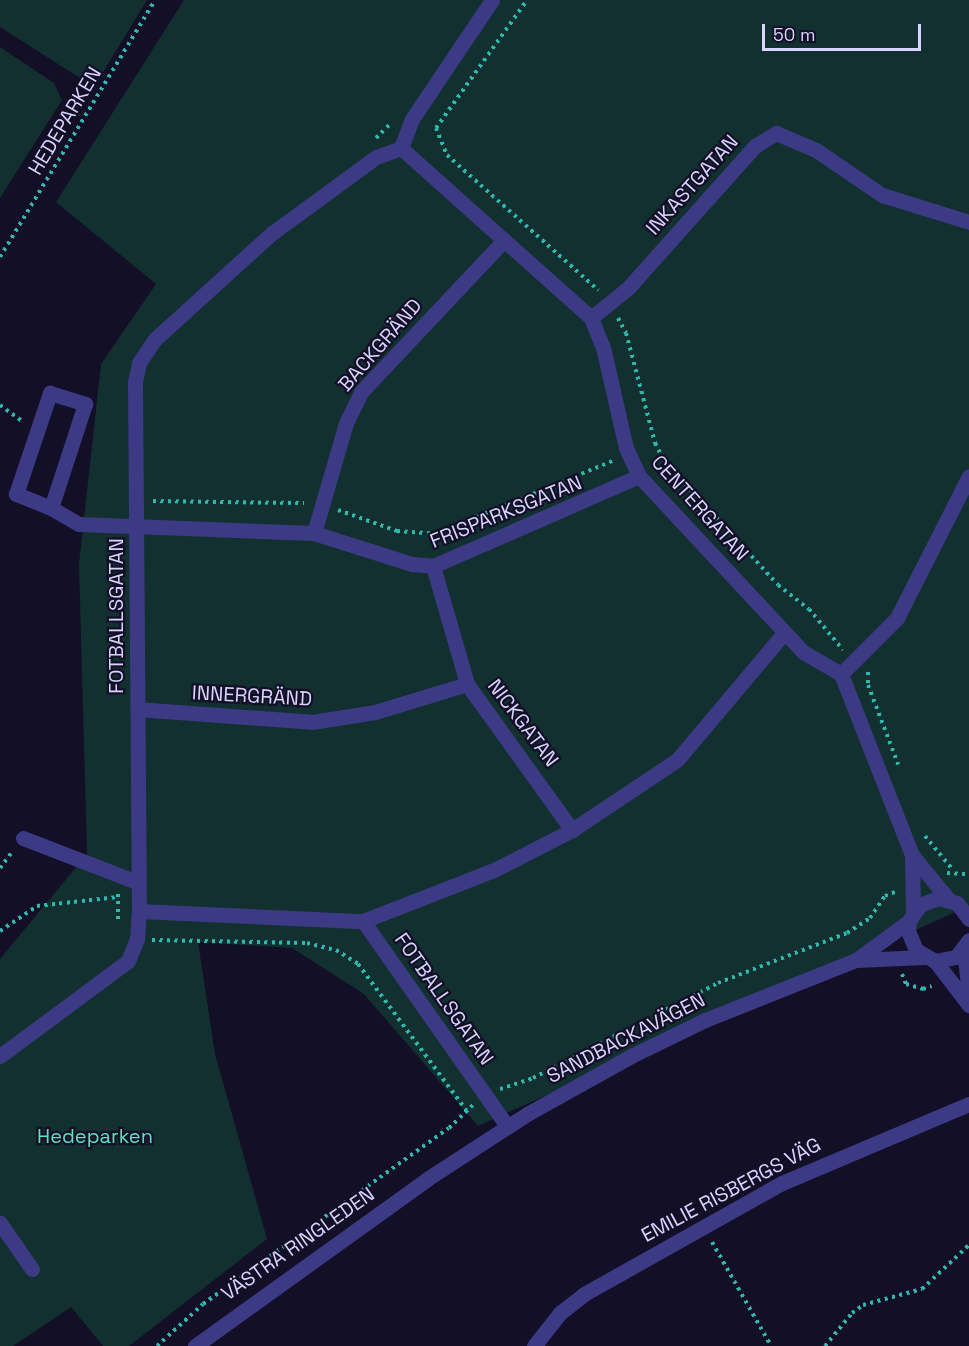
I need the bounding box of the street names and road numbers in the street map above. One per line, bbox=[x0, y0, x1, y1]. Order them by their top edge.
street label: HEDEPARKEN bbox=[23, 63, 107, 179]
street label: INKASTGATAN bbox=[641, 130, 743, 240]
street label: BACKGRÄND bbox=[333, 294, 427, 396]
street label: CENTERGATAN bbox=[646, 450, 754, 566]
street label: FRISPARKSGATAN bbox=[427, 471, 585, 553]
street label: FOTBALLSGATAN bbox=[104, 538, 128, 694]
street label: NICKGATAN bbox=[482, 675, 564, 771]
street label: INNERGRÄND bbox=[191, 681, 313, 711]
street label: FOTBALLSGATAN bbox=[390, 928, 498, 1070]
street label: SANDBACKAVÄGEN bbox=[543, 988, 709, 1088]
street label: EMILIE RISBERGS VÄG bbox=[637, 1132, 825, 1248]
street label: VÄSTRA RINGLEDEN bbox=[217, 1182, 379, 1306]

